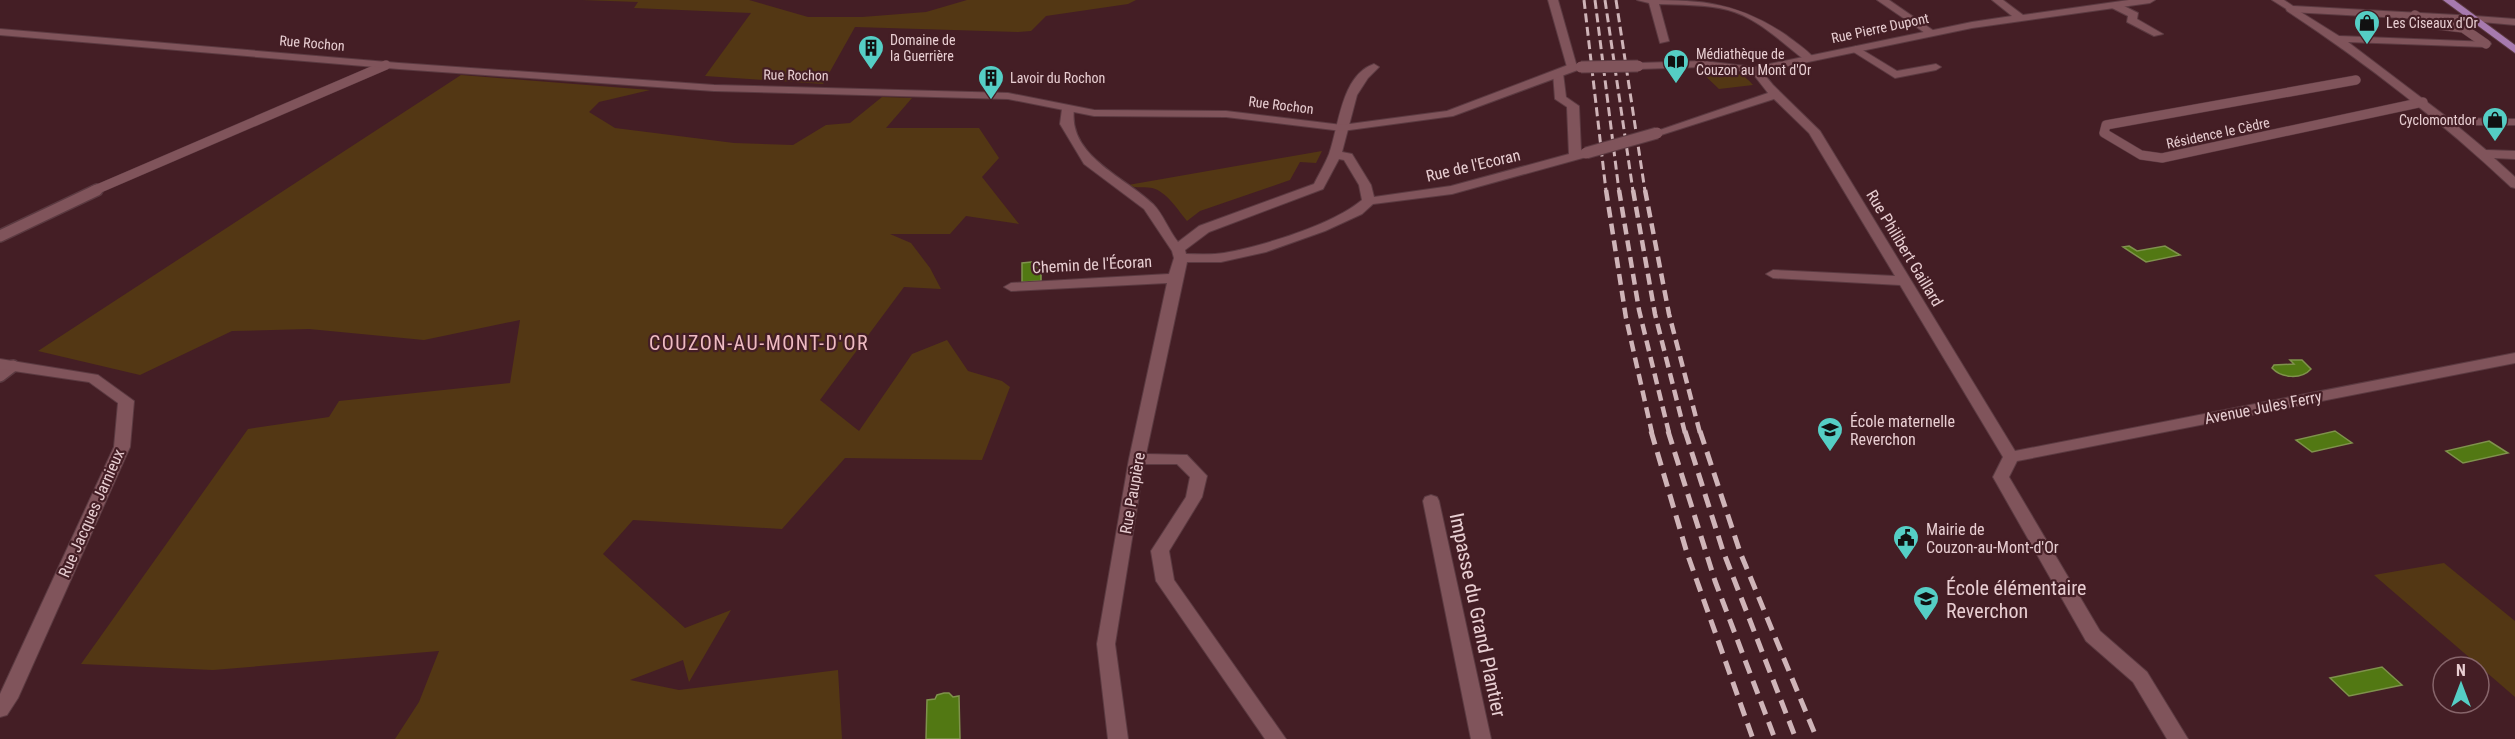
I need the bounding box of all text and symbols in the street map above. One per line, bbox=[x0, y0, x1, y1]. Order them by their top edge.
shop icon: Les Ciseaux d'Or bbox=[2352, 8, 2382, 46]
street label: Rue Pierre Dupont bbox=[1830, 10, 1930, 46]
place label: Les Ciseaux d'Or bbox=[2386, 15, 2478, 31]
street label: Rue Rochon bbox=[279, 32, 345, 54]
place label: Domaine de la Guerrière bbox=[890, 32, 956, 64]
building icon: Domaine de la Guerrière bbox=[856, 33, 886, 71]
place label: Médiathèque de Couzon au Mont d'Or bbox=[1696, 46, 1811, 78]
library icon: Médiathèque de Couzon au Mont d'Or bbox=[1661, 47, 1691, 85]
building icon: Lavoir du Rochon bbox=[976, 63, 1006, 101]
street label: Rue Rochon bbox=[763, 66, 829, 84]
place label: Lavoir du Rochon bbox=[1010, 70, 1105, 86]
street label: Rue Rochon bbox=[1248, 93, 1314, 117]
shop icon: Cyclomontdor bbox=[2480, 105, 2510, 143]
place label: Cyclomontdor bbox=[2399, 112, 2476, 128]
street label: Résidence le Cèdre bbox=[2165, 114, 2272, 152]
street label: Rue de l'Ecoran bbox=[1424, 145, 1522, 186]
street label: Rue Philibert Gaillard bbox=[1862, 187, 1947, 310]
street label: Chemin de l'Écoran bbox=[1032, 252, 1153, 277]
district label: COUZON-AU-MONT-D'OR bbox=[649, 331, 869, 355]
street label: Avenue Jules Ferry bbox=[2203, 387, 2324, 428]
place label: École maternelle Reverchon bbox=[1850, 412, 1955, 449]
school or university icon: École maternelle Reverchon bbox=[1815, 415, 1845, 453]
street label: Rue Jacques Jarnieux bbox=[55, 446, 128, 580]
street label: Rue Paupière bbox=[1116, 451, 1149, 536]
street label: Impasse du Grand Plantier bbox=[1445, 511, 1511, 719]
place label: Mairie de Couzon-au-Mont-d'Or bbox=[1926, 520, 2059, 557]
public building icon: Mairie de Couzon-au-Mont-d'Or bbox=[1891, 523, 1921, 561]
place label: École élémentaire Reverchon bbox=[1946, 576, 2086, 623]
school or university icon: École élémentaire Reverchon bbox=[1911, 584, 1941, 622]
north arrow bbox=[2431, 655, 2491, 715]
text: N bbox=[2456, 661, 2466, 680]

